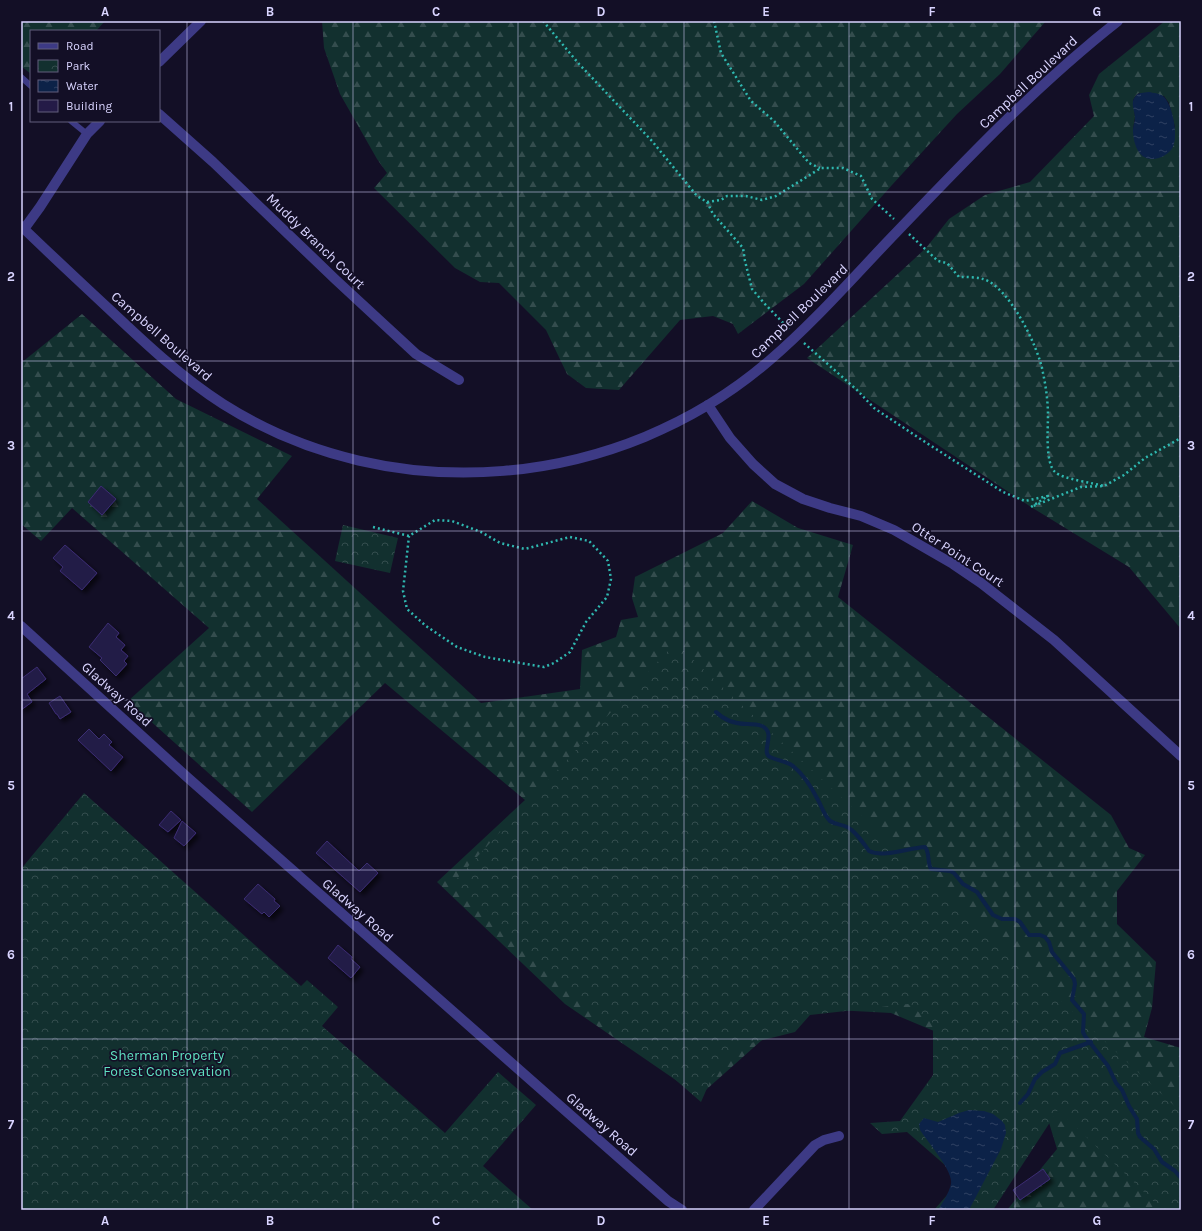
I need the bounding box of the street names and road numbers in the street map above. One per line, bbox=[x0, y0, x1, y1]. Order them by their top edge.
street label: Campbell Boulevard bbox=[976, 32, 1081, 132]
street label: Muddy Branch Court bbox=[263, 190, 369, 293]
street label: Campbell Boulevard bbox=[747, 261, 851, 362]
street label: Campbell Boulevard bbox=[108, 288, 216, 385]
street label: Otter Point Court bbox=[908, 518, 1007, 591]
street label: Gladway Road bbox=[78, 658, 155, 730]
street label: Gladway Road bbox=[319, 875, 397, 946]
street label: Gladway Road bbox=[563, 1089, 641, 1160]

